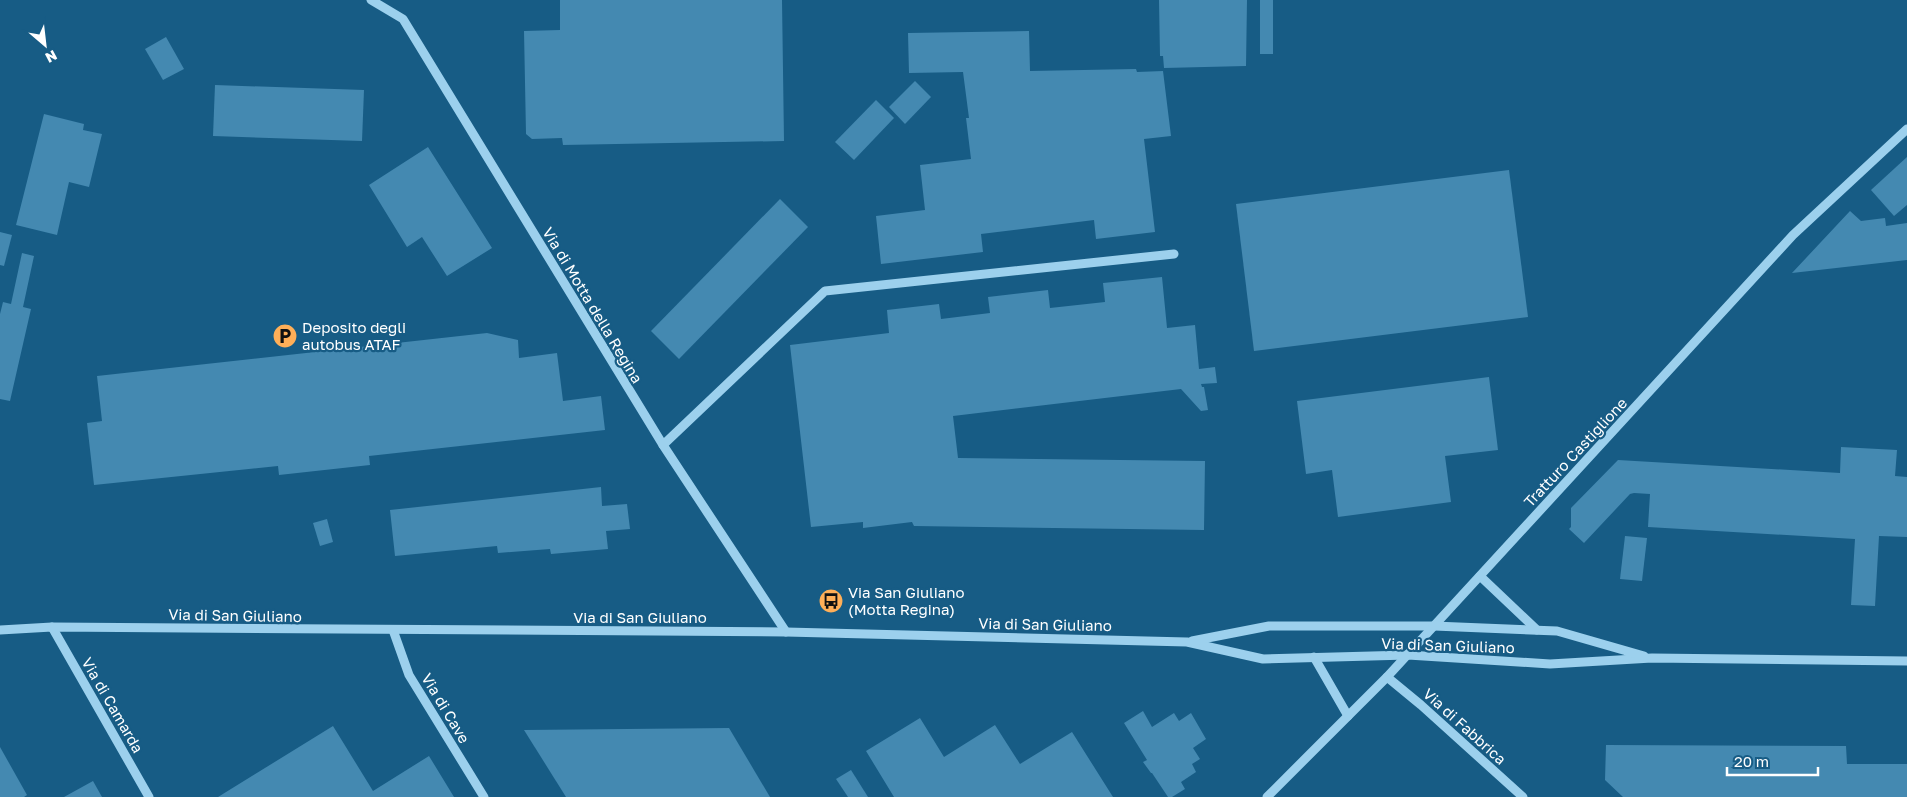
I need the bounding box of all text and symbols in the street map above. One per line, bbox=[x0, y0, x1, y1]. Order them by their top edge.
north arrow bbox=[20, 20, 70, 70]
text: N bbox=[43, 47, 60, 67]
street label: Via di Motta della Regina bbox=[539, 224, 647, 386]
place label: Deposito degli autobus ATAF bbox=[302, 318, 406, 353]
parking icon: Deposito degli autobus ATAF bbox=[272, 323, 298, 349]
street label: Tratturo Castiglione bbox=[1520, 393, 1631, 510]
place label: Via San Giuliano (Motta Regina) bbox=[848, 583, 965, 618]
bus stop icon: Via San Giuliano (Motta Regina) bbox=[818, 588, 844, 614]
street label: Via di San Giuliano bbox=[168, 605, 302, 625]
street label: Via di San Giuliano bbox=[573, 608, 707, 626]
street label: Via di San Giuliano bbox=[978, 614, 1112, 634]
street label: Via di San Giuliano bbox=[1381, 634, 1515, 656]
street label: Via di Camarda bbox=[78, 654, 148, 756]
street label: Via di Cave bbox=[418, 670, 474, 747]
street label: Via di Fabbrica bbox=[1420, 684, 1510, 768]
scale bar bbox=[1727, 744, 1818, 776]
text: 20 m bbox=[1734, 752, 1769, 770]

